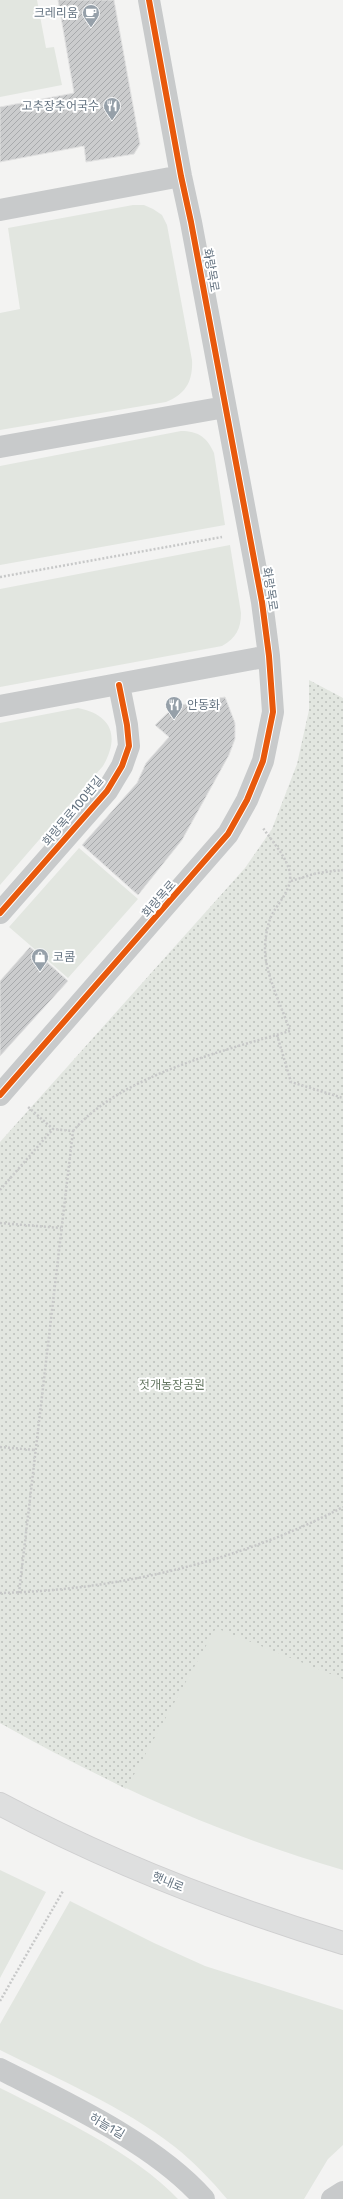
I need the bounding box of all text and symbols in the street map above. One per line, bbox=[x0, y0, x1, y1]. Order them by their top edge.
cafe icon: 크레리움 bbox=[81, 3, 101, 28]
place label: 크레리움 bbox=[34, 6, 78, 20]
restaurant icon: 고추장추어국수 bbox=[102, 96, 122, 121]
place label: 고추장추어국수 bbox=[22, 99, 99, 113]
street label: 화랑목로 bbox=[200, 247, 222, 293]
street label: 화랑목로 bbox=[260, 566, 280, 612]
restaurant icon: 안동화 bbox=[164, 695, 184, 720]
place label: 안동화 bbox=[187, 698, 220, 712]
street label: 화랑목로100번길 bbox=[40, 773, 106, 849]
street label: 화랑목로 bbox=[139, 878, 179, 920]
shop icon: 코콤 bbox=[30, 947, 50, 972]
place label: 코콤 bbox=[53, 950, 75, 964]
park label: 젓개농장공원 bbox=[139, 1378, 205, 1392]
street label: 햇내로 bbox=[150, 1869, 186, 1895]
street label: 하늘1길 bbox=[87, 2110, 127, 2142]

